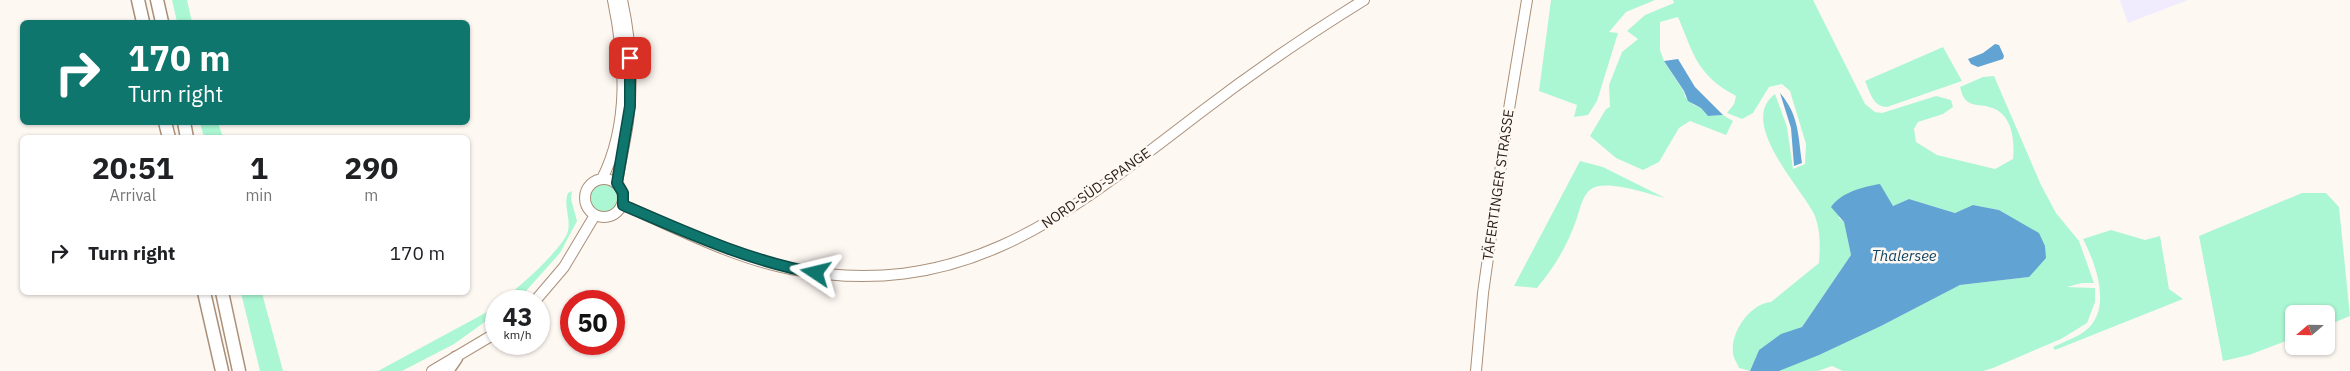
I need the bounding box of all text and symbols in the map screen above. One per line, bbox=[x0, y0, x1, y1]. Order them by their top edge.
text: 170 m bbox=[128, 35, 231, 81]
pin bbox=[609, 37, 651, 79]
icon: right bbox=[45, 40, 110, 105]
icon: arrive bbox=[616, 44, 644, 72]
text: Turn right bbox=[128, 79, 223, 108]
street label: TÄFERTINGER STRASSE bbox=[1478, 108, 1518, 262]
street label: NORD-SÜD-SPANGE bbox=[1038, 144, 1154, 232]
text: 20:51 bbox=[92, 148, 174, 187]
text: 1 bbox=[250, 148, 268, 187]
text: 290 bbox=[344, 148, 398, 187]
text: Arrival bbox=[109, 185, 156, 205]
text: min bbox=[245, 185, 272, 205]
text: m bbox=[364, 185, 378, 205]
icon: right bbox=[45, 239, 73, 267]
text: Turn right bbox=[88, 241, 175, 265]
text: 170 m bbox=[390, 241, 445, 265]
position arrow bbox=[789, 246, 841, 298]
water label: Thalersee bbox=[1871, 246, 1937, 265]
speed limit sign: 50 bbox=[560, 290, 625, 355]
text: 43 bbox=[502, 300, 533, 333]
north arrow bbox=[2285, 305, 2335, 355]
map controls bbox=[2285, 305, 2335, 355]
text: km/h bbox=[503, 327, 532, 342]

